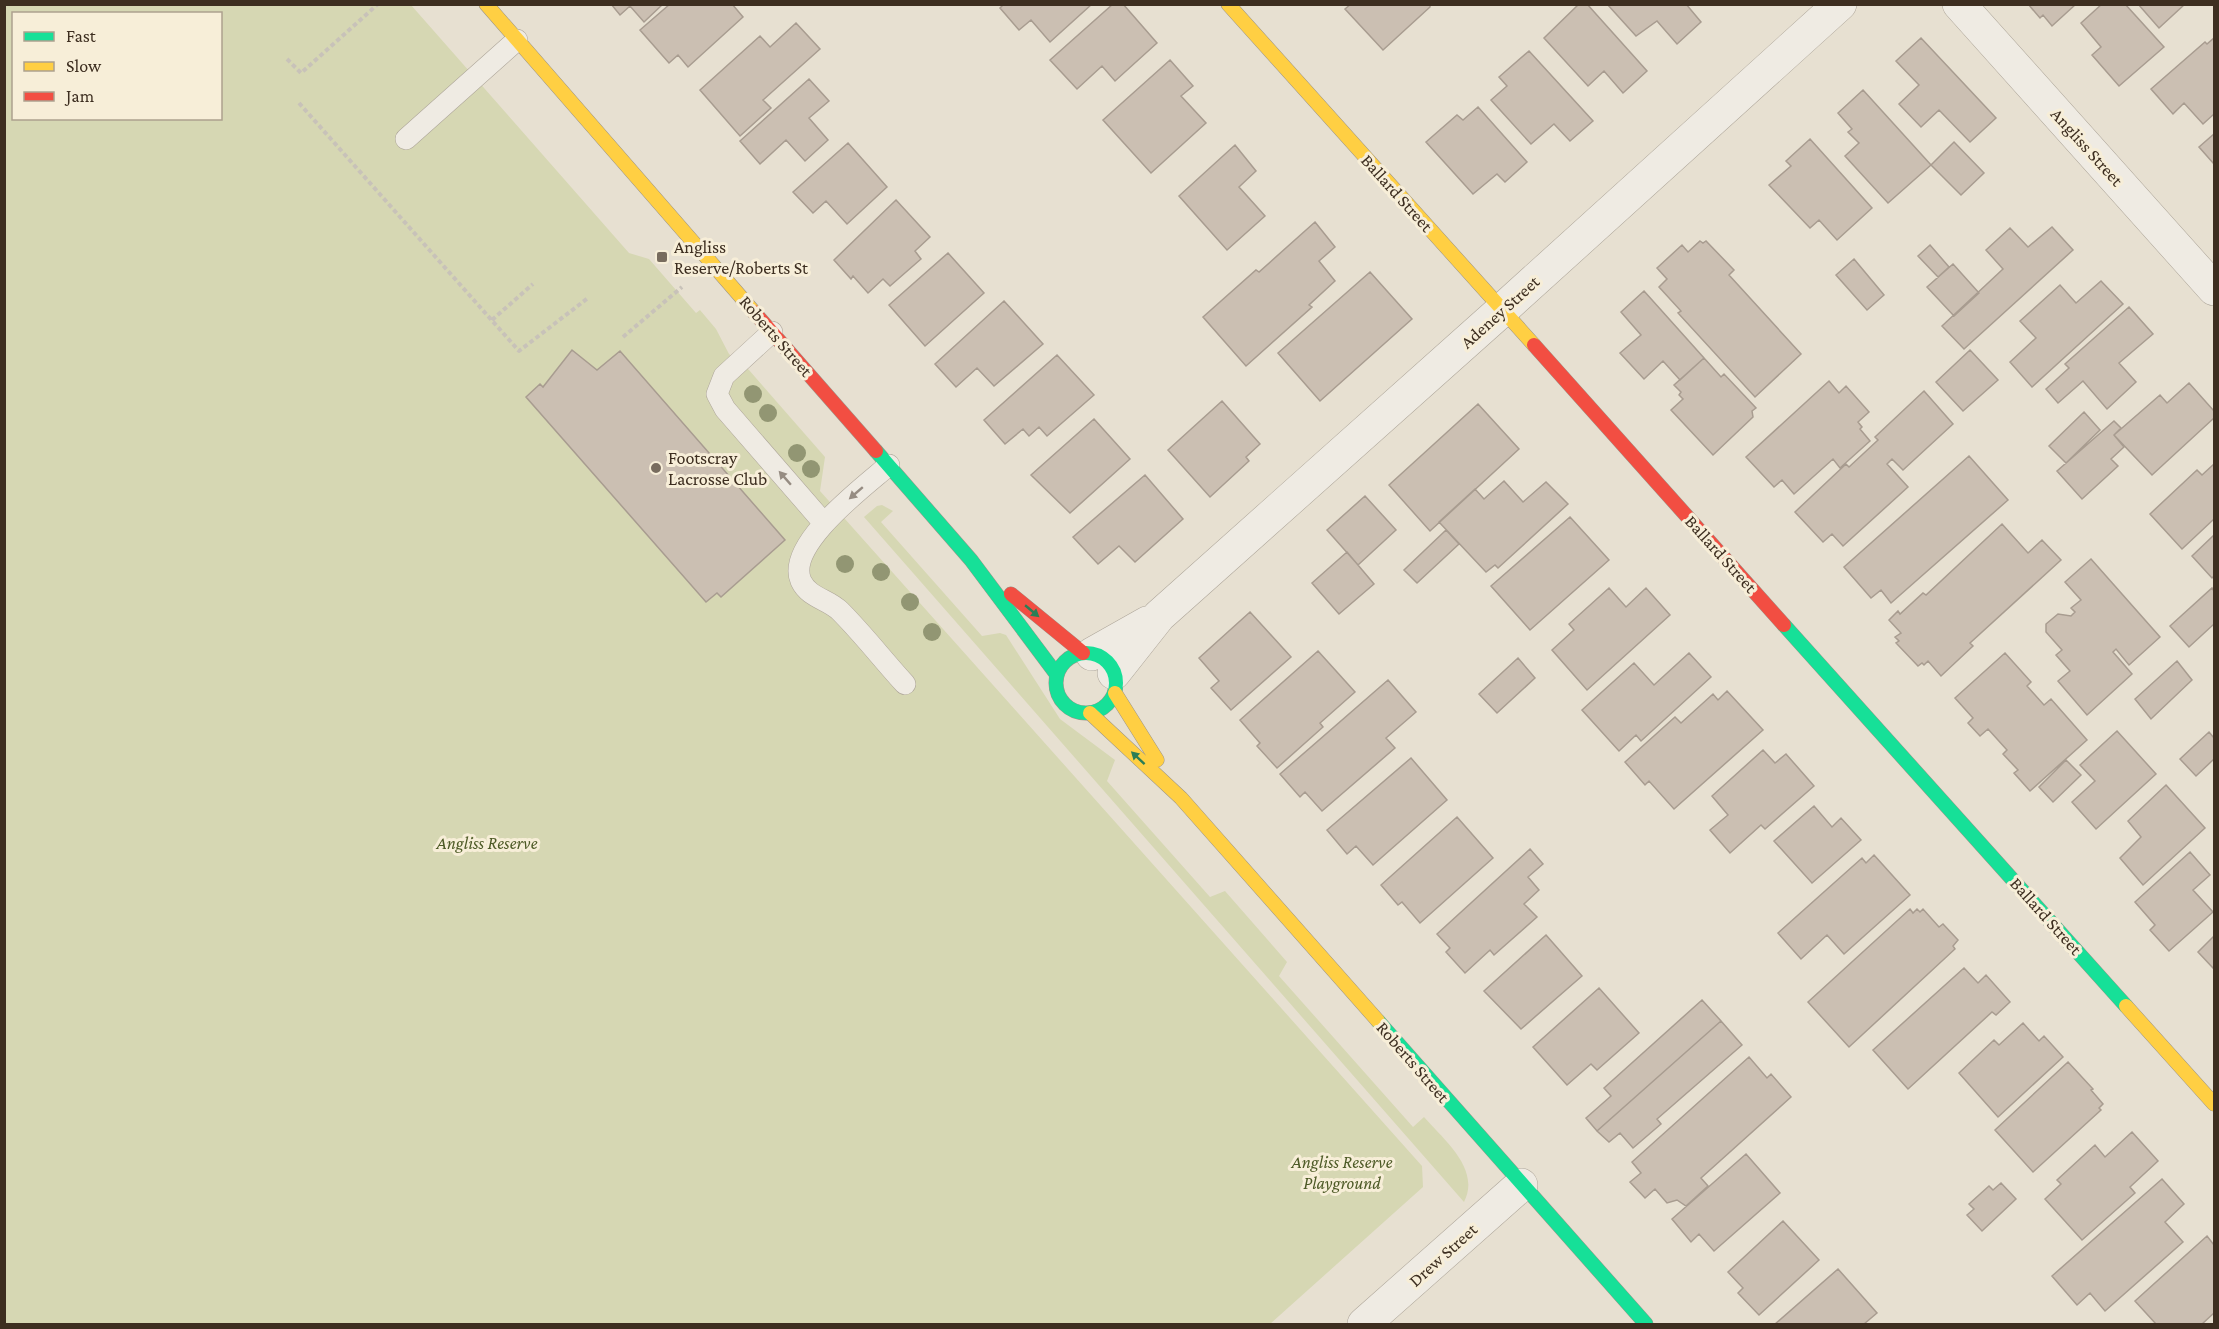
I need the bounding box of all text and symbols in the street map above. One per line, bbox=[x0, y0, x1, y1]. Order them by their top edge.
legend bbox=[12, 12, 222, 120]
text: Fast bbox=[66, 26, 97, 46]
text: Slow bbox=[66, 56, 102, 76]
text: Jam bbox=[64, 86, 95, 106]
street label: Angliss Street bbox=[2047, 104, 2128, 191]
street label: Ballard Street bbox=[1357, 150, 1438, 237]
place label: Angliss Reserve/Roberts St bbox=[674, 237, 809, 278]
marker: Angliss Reserve/Roberts St bbox=[655, 250, 669, 264]
street label: Adeney Street bbox=[1457, 271, 1544, 353]
street label: Roberts Street bbox=[735, 291, 817, 381]
place label: Footscray Lacrosse Club bbox=[668, 448, 767, 489]
marker: Footscray Lacrosse Club bbox=[649, 461, 663, 475]
one-way arrow bbox=[778, 470, 792, 485]
one-way arrow bbox=[848, 487, 864, 500]
street label: Ballard Street bbox=[1681, 511, 1762, 598]
one-way arrow bbox=[1024, 604, 1040, 617]
one-way arrow bbox=[1130, 751, 1145, 765]
park label: Angliss Reserve bbox=[436, 833, 538, 853]
street label: Ballard Street bbox=[2006, 873, 2087, 960]
street label: Roberts Street bbox=[1372, 1017, 1454, 1107]
park label: Angliss Reserve Playground bbox=[1291, 1152, 1393, 1193]
street label: Drew Street bbox=[1405, 1219, 1482, 1291]

